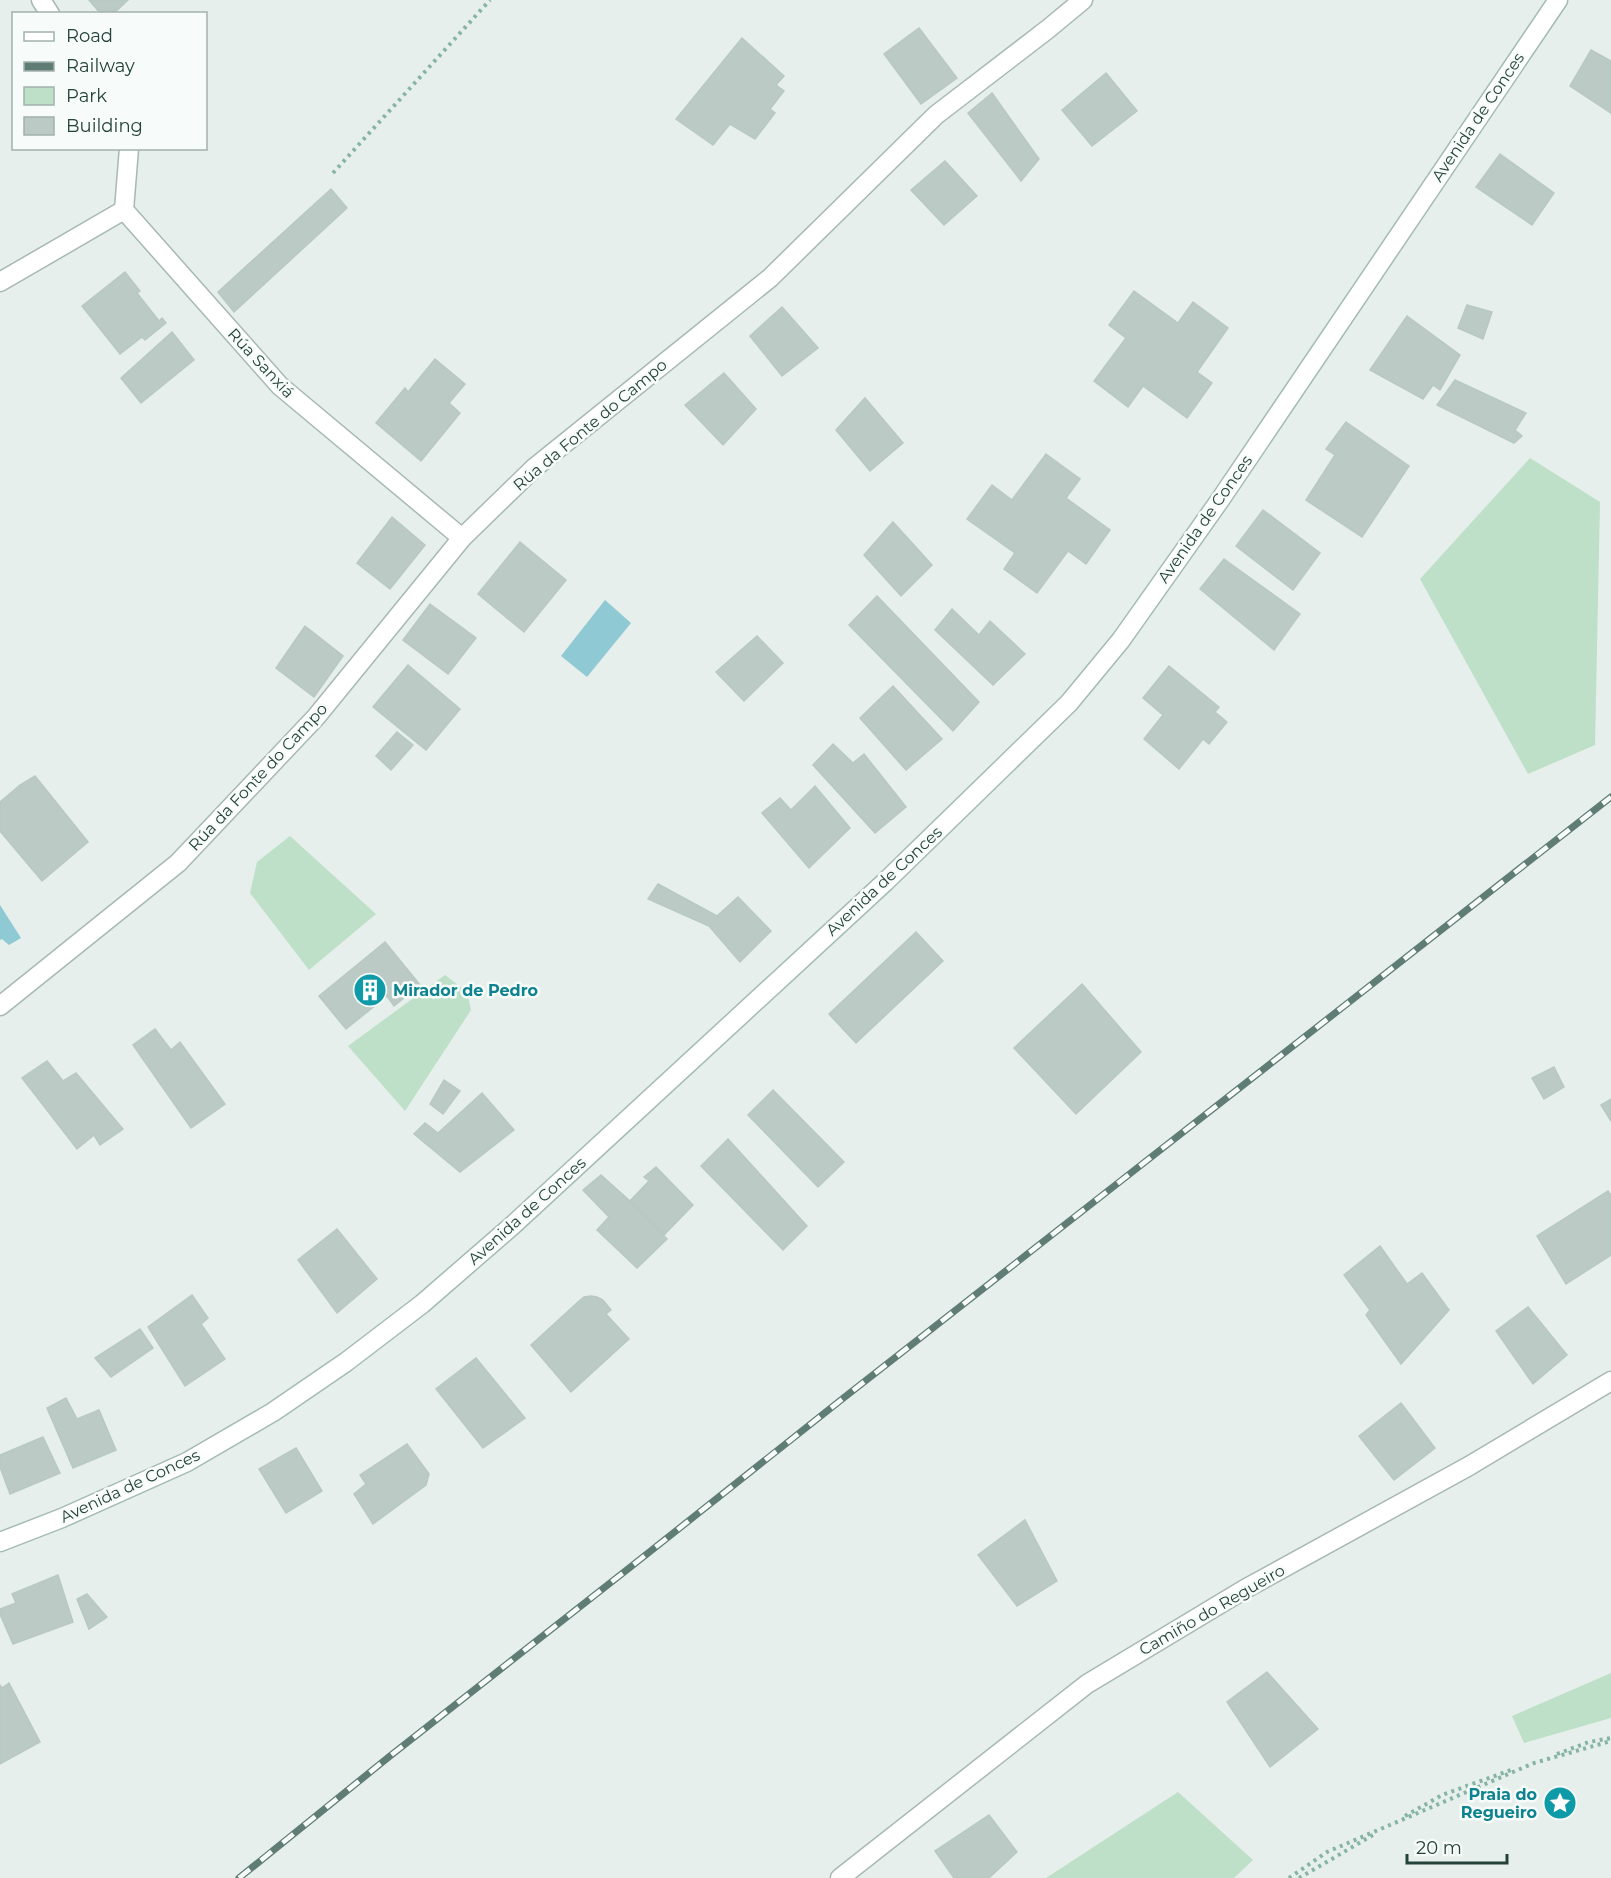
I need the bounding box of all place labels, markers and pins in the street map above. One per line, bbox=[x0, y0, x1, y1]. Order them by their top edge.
building icon: Mirador de Pedro bbox=[352, 972, 388, 1008]
place label: Mirador de Pedro bbox=[393, 981, 538, 1000]
place label: Praia do Regueiro bbox=[1461, 1785, 1537, 1822]
place icon: Praia do Regueiro bbox=[1542, 1785, 1578, 1821]

